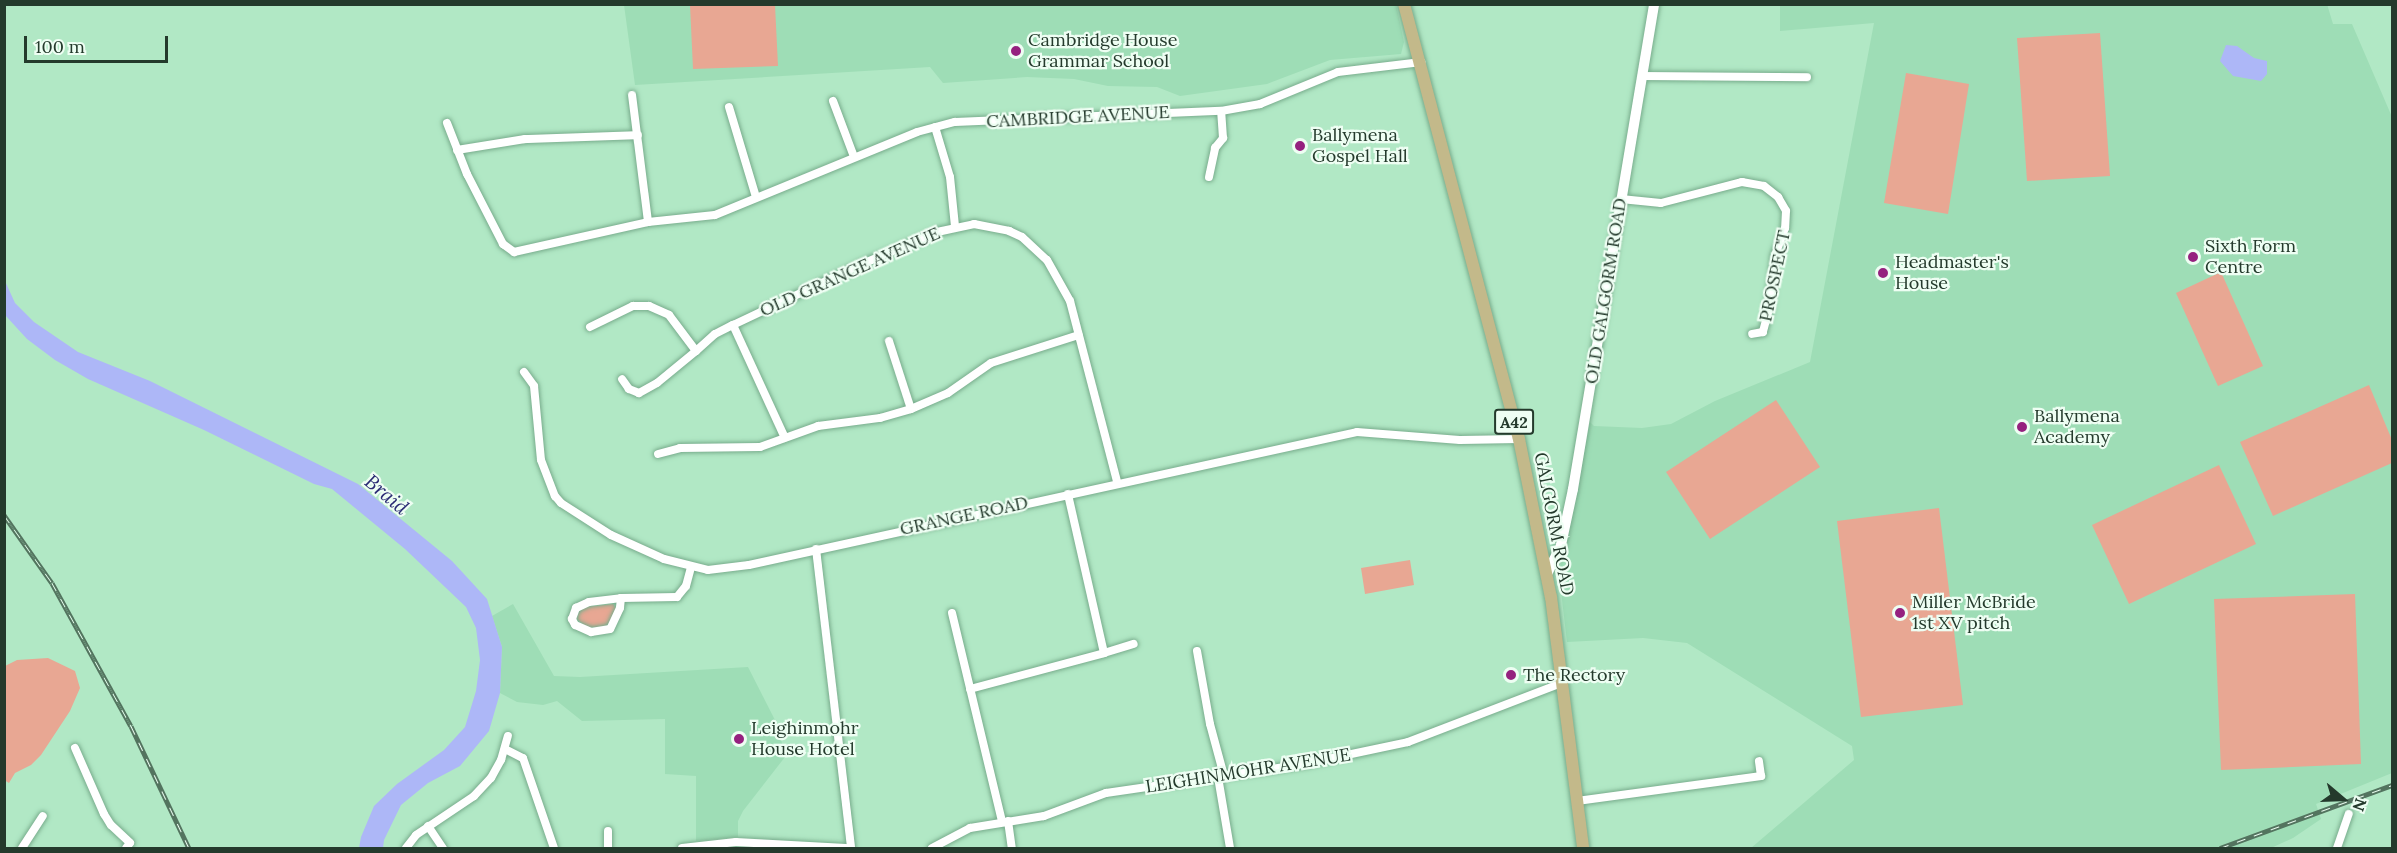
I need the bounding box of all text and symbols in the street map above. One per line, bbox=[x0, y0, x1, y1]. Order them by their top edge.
scale bar bbox=[27, 24, 171, 62]
place label: Cambridge House Grammar School bbox=[1028, 30, 1177, 72]
text: 100 m bbox=[35, 35, 85, 58]
marker: Cambridge House Grammar School bbox=[1009, 44, 1023, 58]
street label: CAMBRIDGE AVENUE bbox=[986, 101, 1170, 133]
place label: Ballymena Gospel Hall bbox=[1312, 125, 1408, 168]
marker: Ballymena Gospel Hall bbox=[1293, 139, 1307, 153]
street label: OLD GALGORM ROAD bbox=[1581, 197, 1631, 385]
street label: OLD GRANGE AVENUE bbox=[757, 222, 943, 322]
street label: PROSPECT bbox=[1755, 228, 1795, 324]
place label: Sixth Form Centre bbox=[2205, 236, 2296, 278]
marker: Sixth Form Centre bbox=[2186, 250, 2200, 264]
place label: Headmaster's House bbox=[1895, 252, 2009, 294]
marker: Headmaster's House bbox=[1876, 266, 1890, 280]
place label: Ballymena Academy bbox=[2034, 406, 2120, 448]
road number: A42 bbox=[1493, 409, 1535, 435]
marker: Ballymena Academy bbox=[2015, 420, 2029, 434]
street label: GALGORM ROAD bbox=[1530, 451, 1578, 597]
water label: Braid bbox=[360, 469, 414, 519]
street label: GRANGE ROAD bbox=[898, 492, 1030, 540]
place label: Miller McBride 1st XV pitch bbox=[1912, 592, 2036, 634]
marker: Miller McBride 1st XV pitch bbox=[1893, 606, 1907, 620]
place label: The Rectory bbox=[1523, 664, 1625, 686]
marker: The Rectory bbox=[1504, 668, 1518, 682]
place label: Leighinmohr House Hotel bbox=[751, 718, 859, 760]
marker: Leighinmohr House Hotel bbox=[732, 732, 746, 746]
street label: LEIGHINMOHR AVENUE bbox=[1144, 744, 1352, 798]
north arrow bbox=[2313, 769, 2373, 829]
text: N bbox=[2349, 796, 2371, 814]

